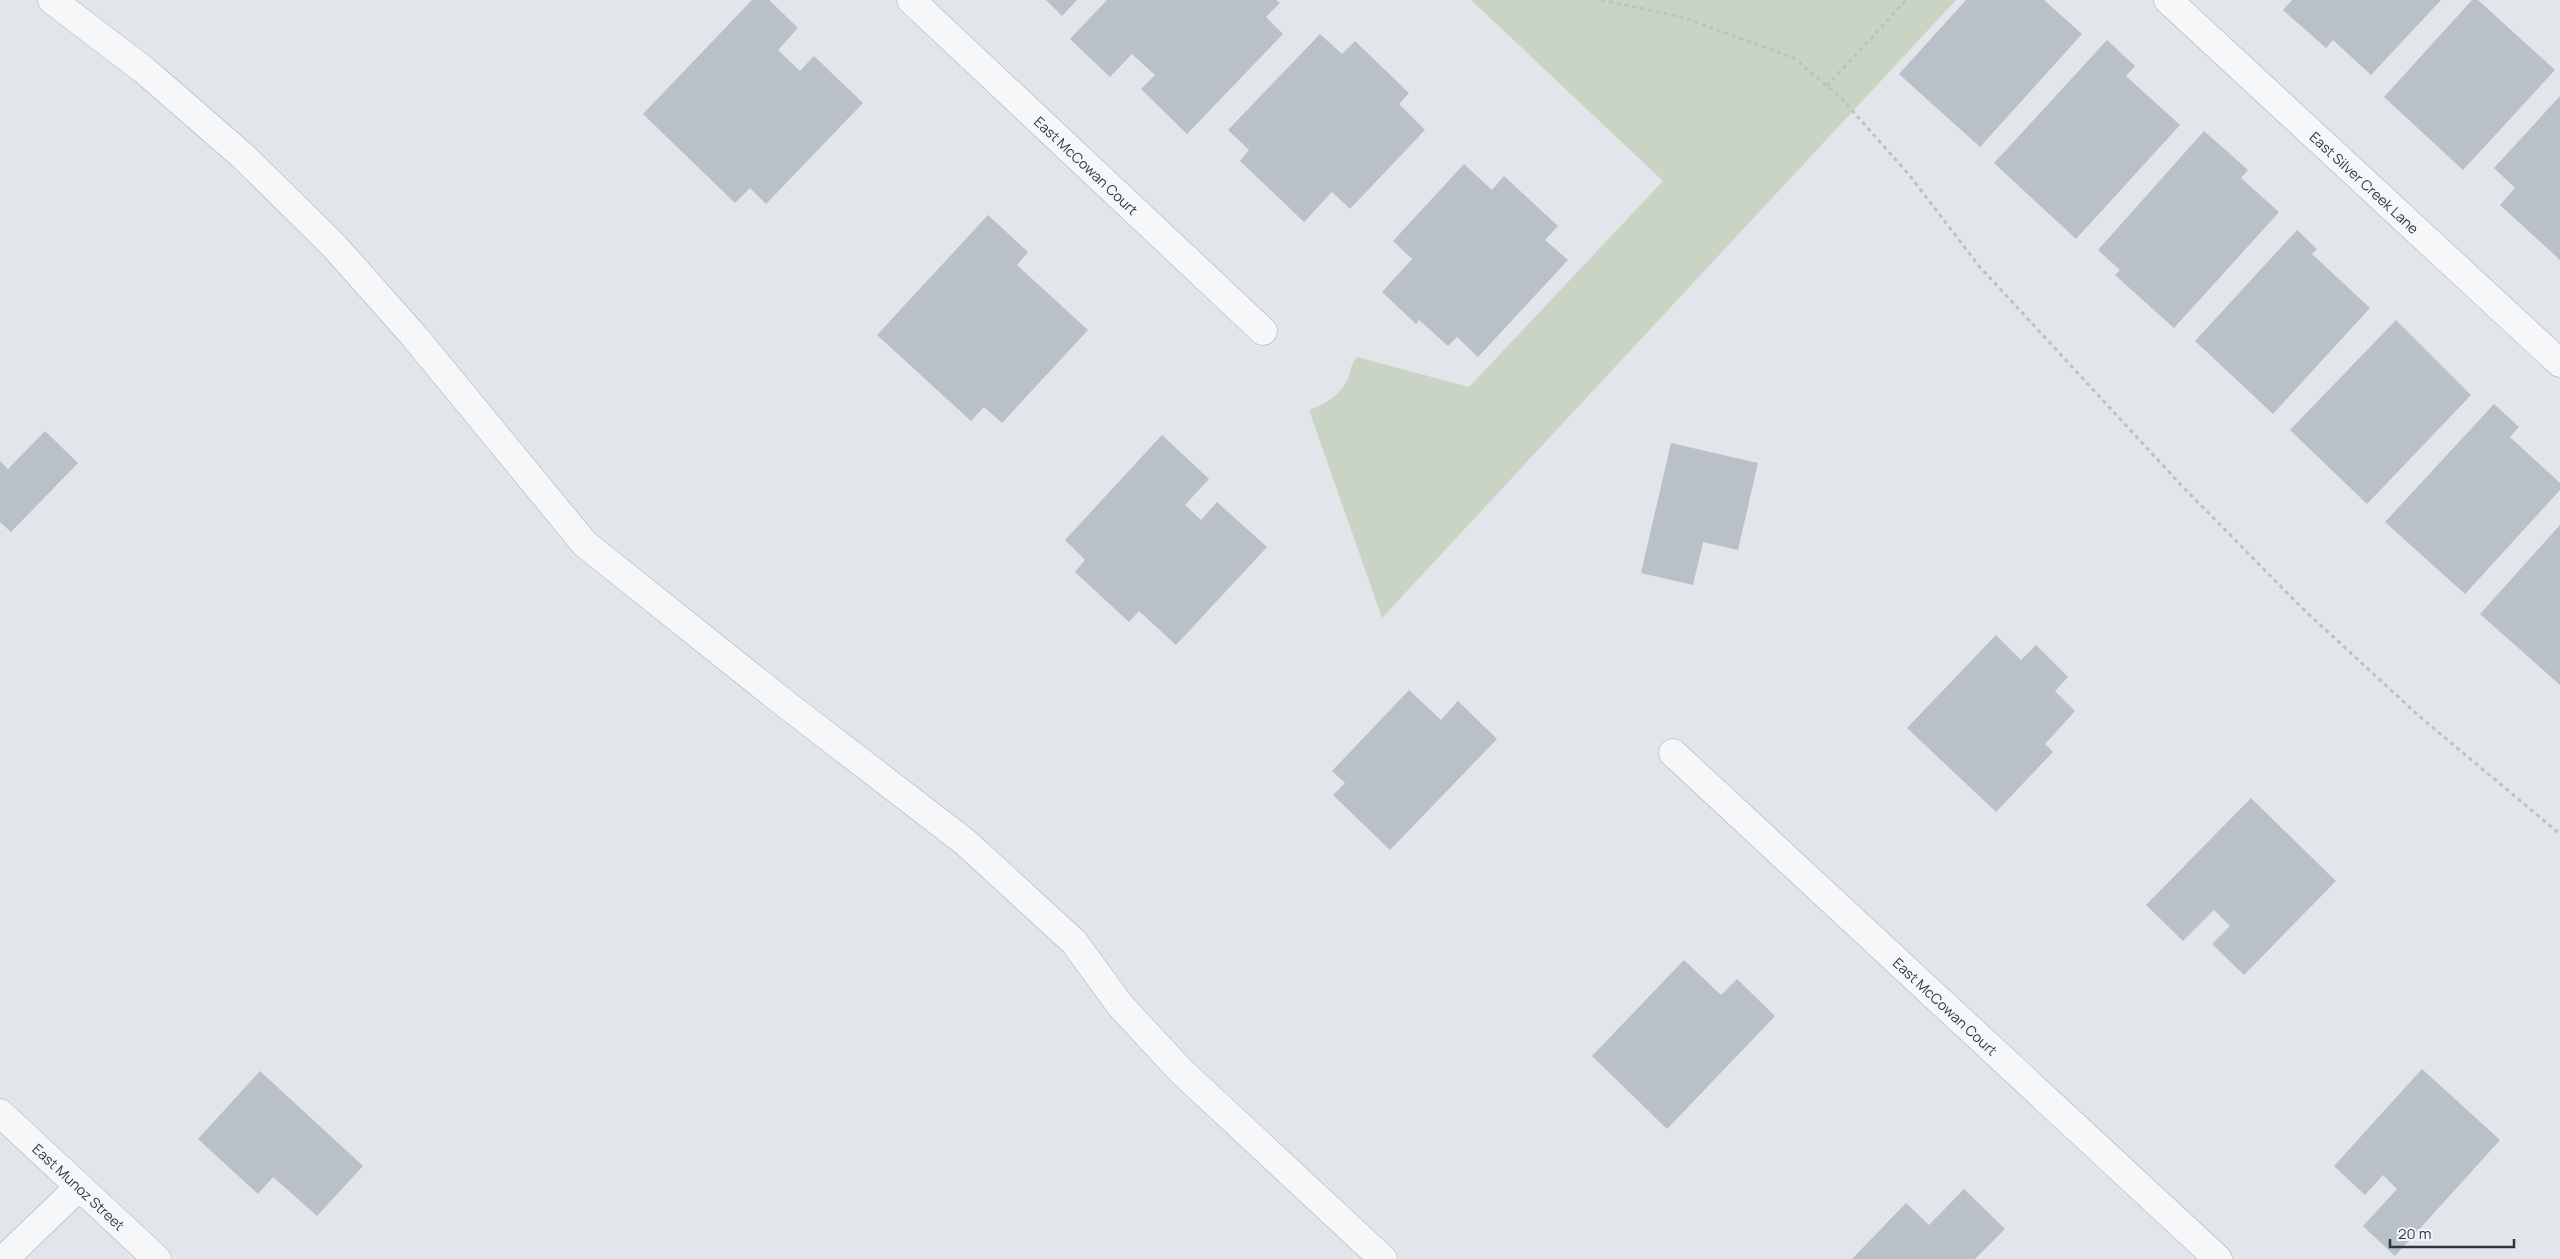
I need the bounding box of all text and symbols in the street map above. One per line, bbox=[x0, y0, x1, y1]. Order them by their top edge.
street label: East McCowan Court bbox=[1031, 112, 1143, 219]
street label: East Silver Creek Lane bbox=[2306, 127, 2423, 237]
street label: East McCowan Court bbox=[1889, 953, 2002, 1059]
street label: East Munoz Street bbox=[29, 1139, 130, 1234]
scale bar bbox=[2390, 1216, 2514, 1248]
text: 20 m bbox=[2398, 1223, 2431, 1244]

